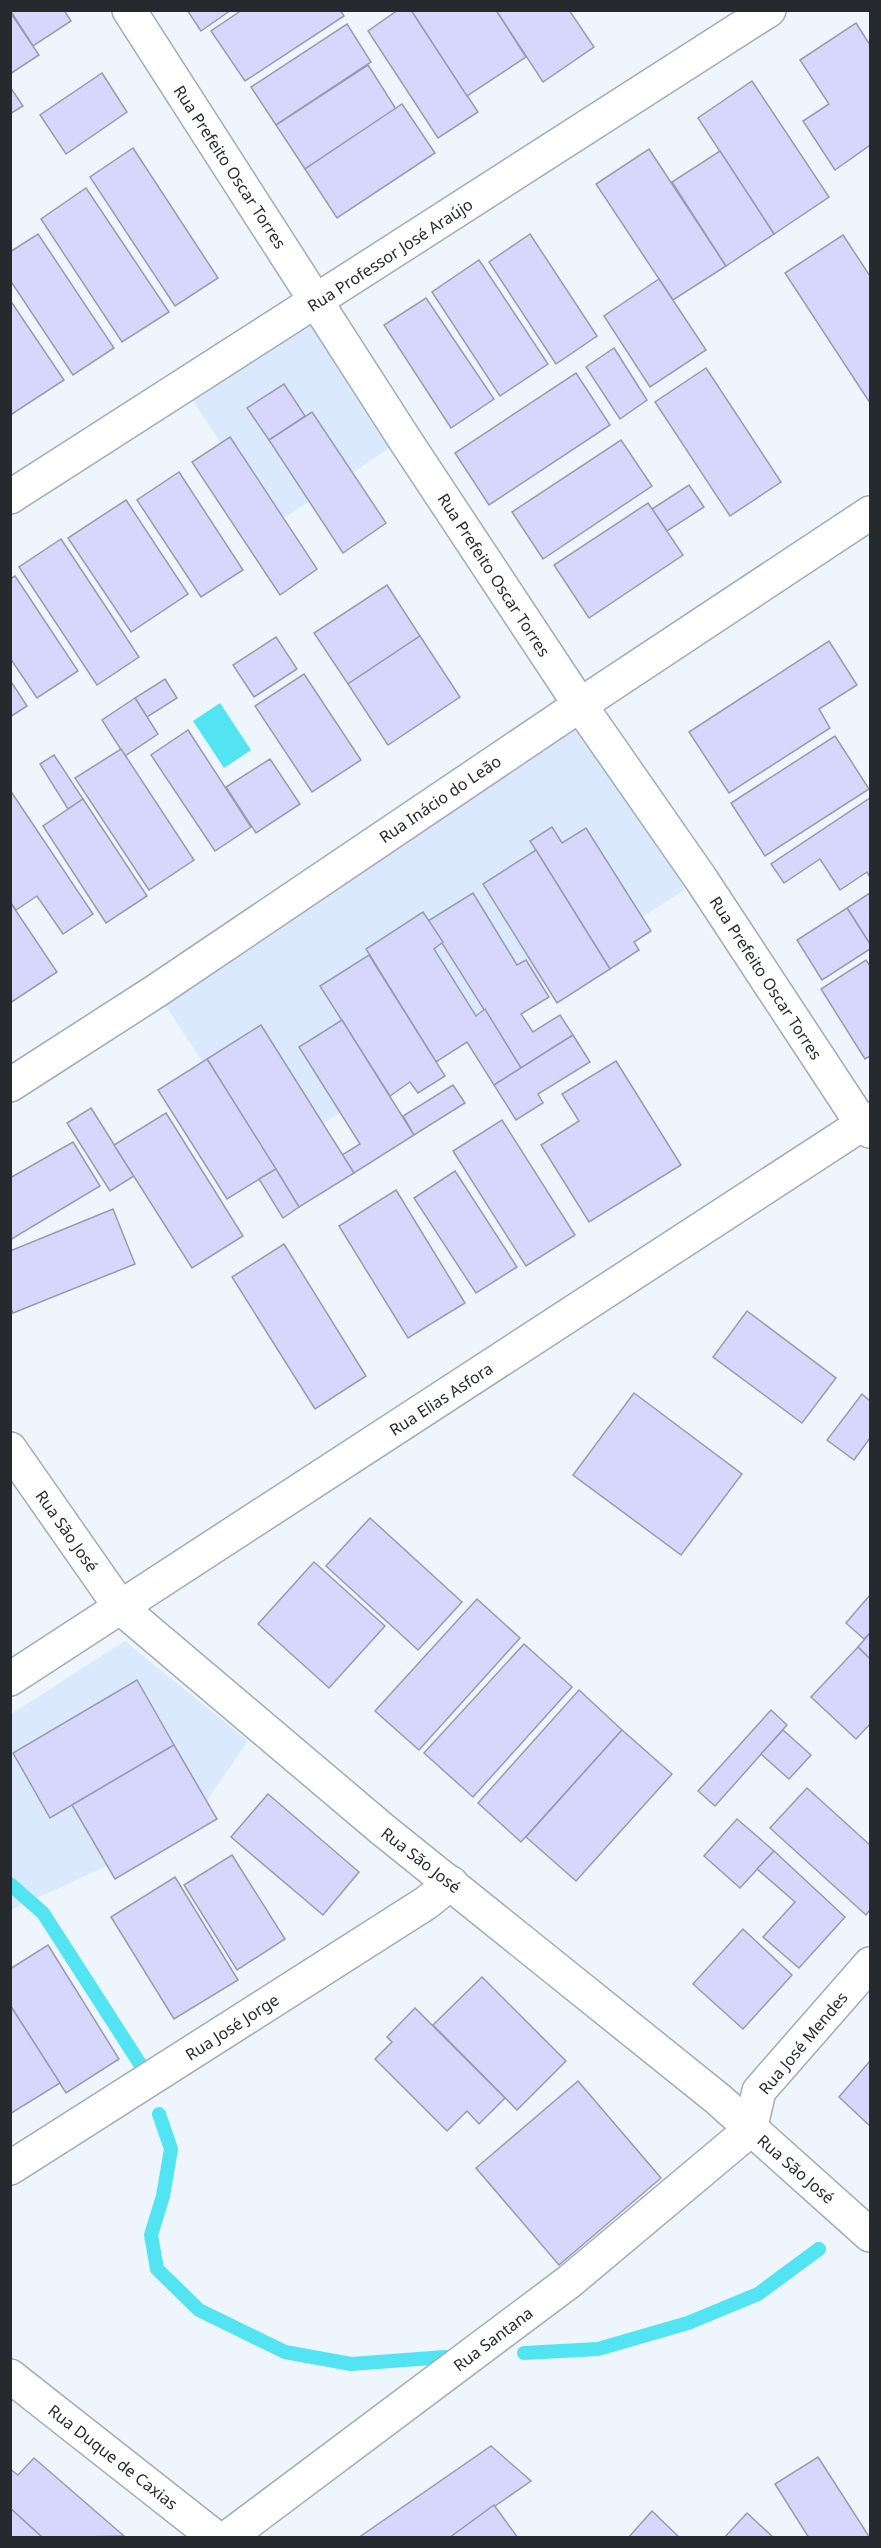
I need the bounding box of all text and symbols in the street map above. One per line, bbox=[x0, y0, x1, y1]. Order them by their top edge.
street label: Rua Prefeito Oscar Torres bbox=[169, 81, 291, 253]
street label: Rua Professor José Araújo bbox=[303, 193, 477, 317]
street label: Rua Prefeito Oscar Torres bbox=[433, 489, 555, 661]
street label: Rua Inácio do Leão bbox=[375, 750, 505, 848]
street label: Rua Prefeito Oscar Torres bbox=[705, 892, 827, 1064]
street label: Rua Elias Asfora bbox=[385, 1357, 497, 1441]
street label: Rua São José bbox=[31, 1486, 103, 1576]
street label: Rua São José bbox=[377, 1822, 465, 1898]
street label: Rua José Mendes bbox=[753, 1987, 853, 2099]
street label: Rua José Jorge bbox=[181, 1989, 283, 2065]
street label: Rua São José bbox=[753, 2129, 839, 2209]
street label: Rua Santana bbox=[449, 2302, 537, 2376]
street label: Rua Duque de Caxias bbox=[44, 2399, 182, 2515]

